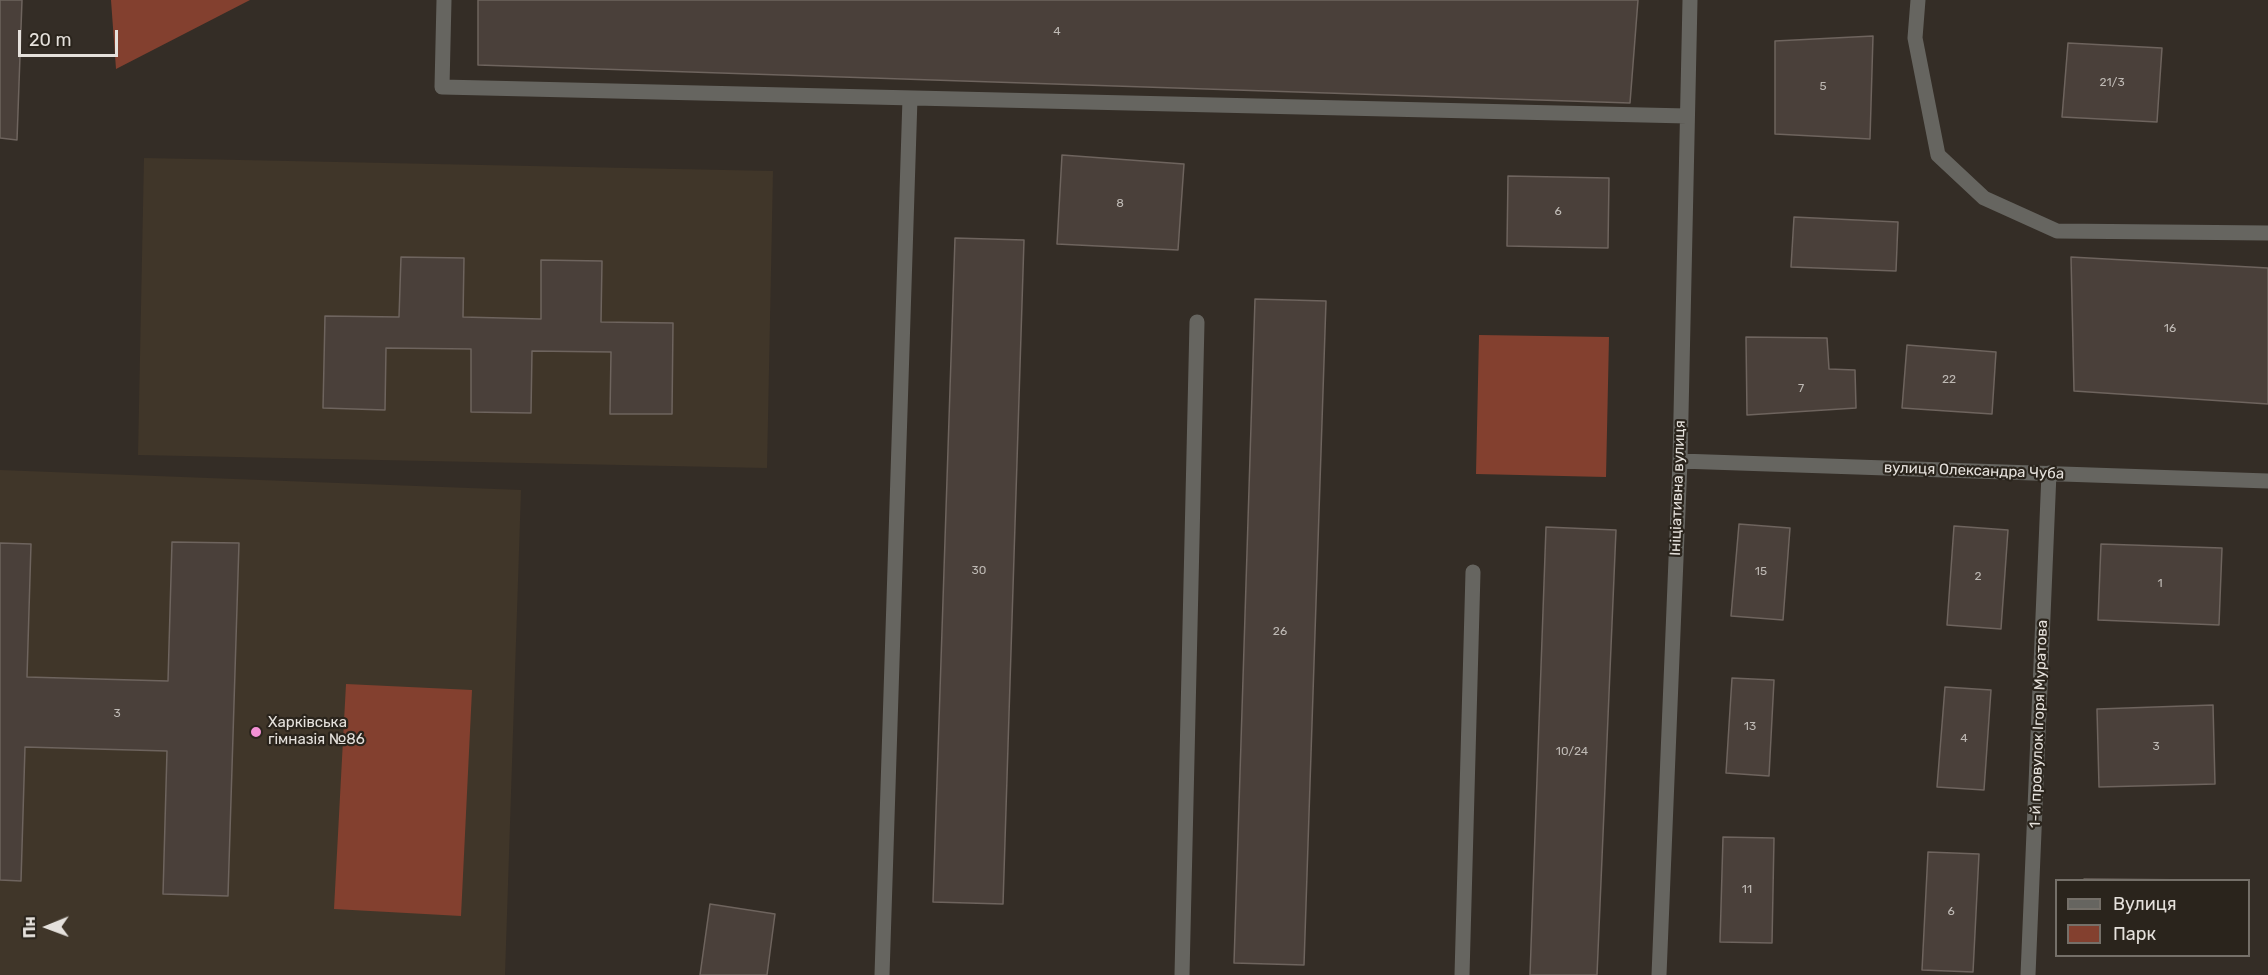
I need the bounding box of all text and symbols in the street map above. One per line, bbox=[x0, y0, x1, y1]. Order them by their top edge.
scale bar bbox=[21, 18, 122, 56]
house number: 4 bbox=[1053, 25, 1061, 39]
text: 20 m bbox=[29, 29, 71, 51]
house number: 21/3 bbox=[2099, 76, 2125, 90]
house number: 5 bbox=[1819, 80, 1827, 94]
house number: 8 bbox=[1116, 197, 1124, 211]
house number: 6 bbox=[1554, 205, 1562, 219]
house number: 16 bbox=[2164, 322, 2176, 336]
house number: 22 bbox=[1942, 373, 1956, 387]
house number: 7 bbox=[1798, 382, 1804, 396]
street label: Ініціативна вулиця bbox=[1667, 420, 1689, 556]
street label: вулиця Олександра Чуба bbox=[1884, 459, 2064, 483]
house number: 30 bbox=[972, 564, 986, 578]
house number: 15 bbox=[1755, 565, 1767, 579]
house number: 2 bbox=[1974, 570, 1982, 584]
house number: 1 bbox=[2157, 577, 2163, 591]
street label: 1-й провулок Ігоря Муратова bbox=[2026, 620, 2052, 828]
house number: 26 bbox=[1273, 625, 1287, 639]
house number: 3 bbox=[113, 707, 121, 721]
place label: Харківська гімназія №86 bbox=[268, 714, 365, 749]
house number: 13 bbox=[1744, 720, 1756, 734]
marker: Харківська гімназія №86 bbox=[249, 725, 263, 739]
house number: 4 bbox=[1960, 732, 1968, 746]
house number: 3 bbox=[2152, 740, 2160, 754]
house number: 10/24 bbox=[1556, 745, 1588, 759]
legend bbox=[2055, 879, 2250, 957]
house number: 11 bbox=[1742, 883, 1752, 897]
text: Вулиця bbox=[2113, 893, 2177, 915]
north arrow bbox=[18, 897, 78, 957]
house number: 6 bbox=[1947, 905, 1955, 919]
text: Пн bbox=[20, 916, 39, 939]
text: Парк bbox=[2113, 923, 2156, 945]

